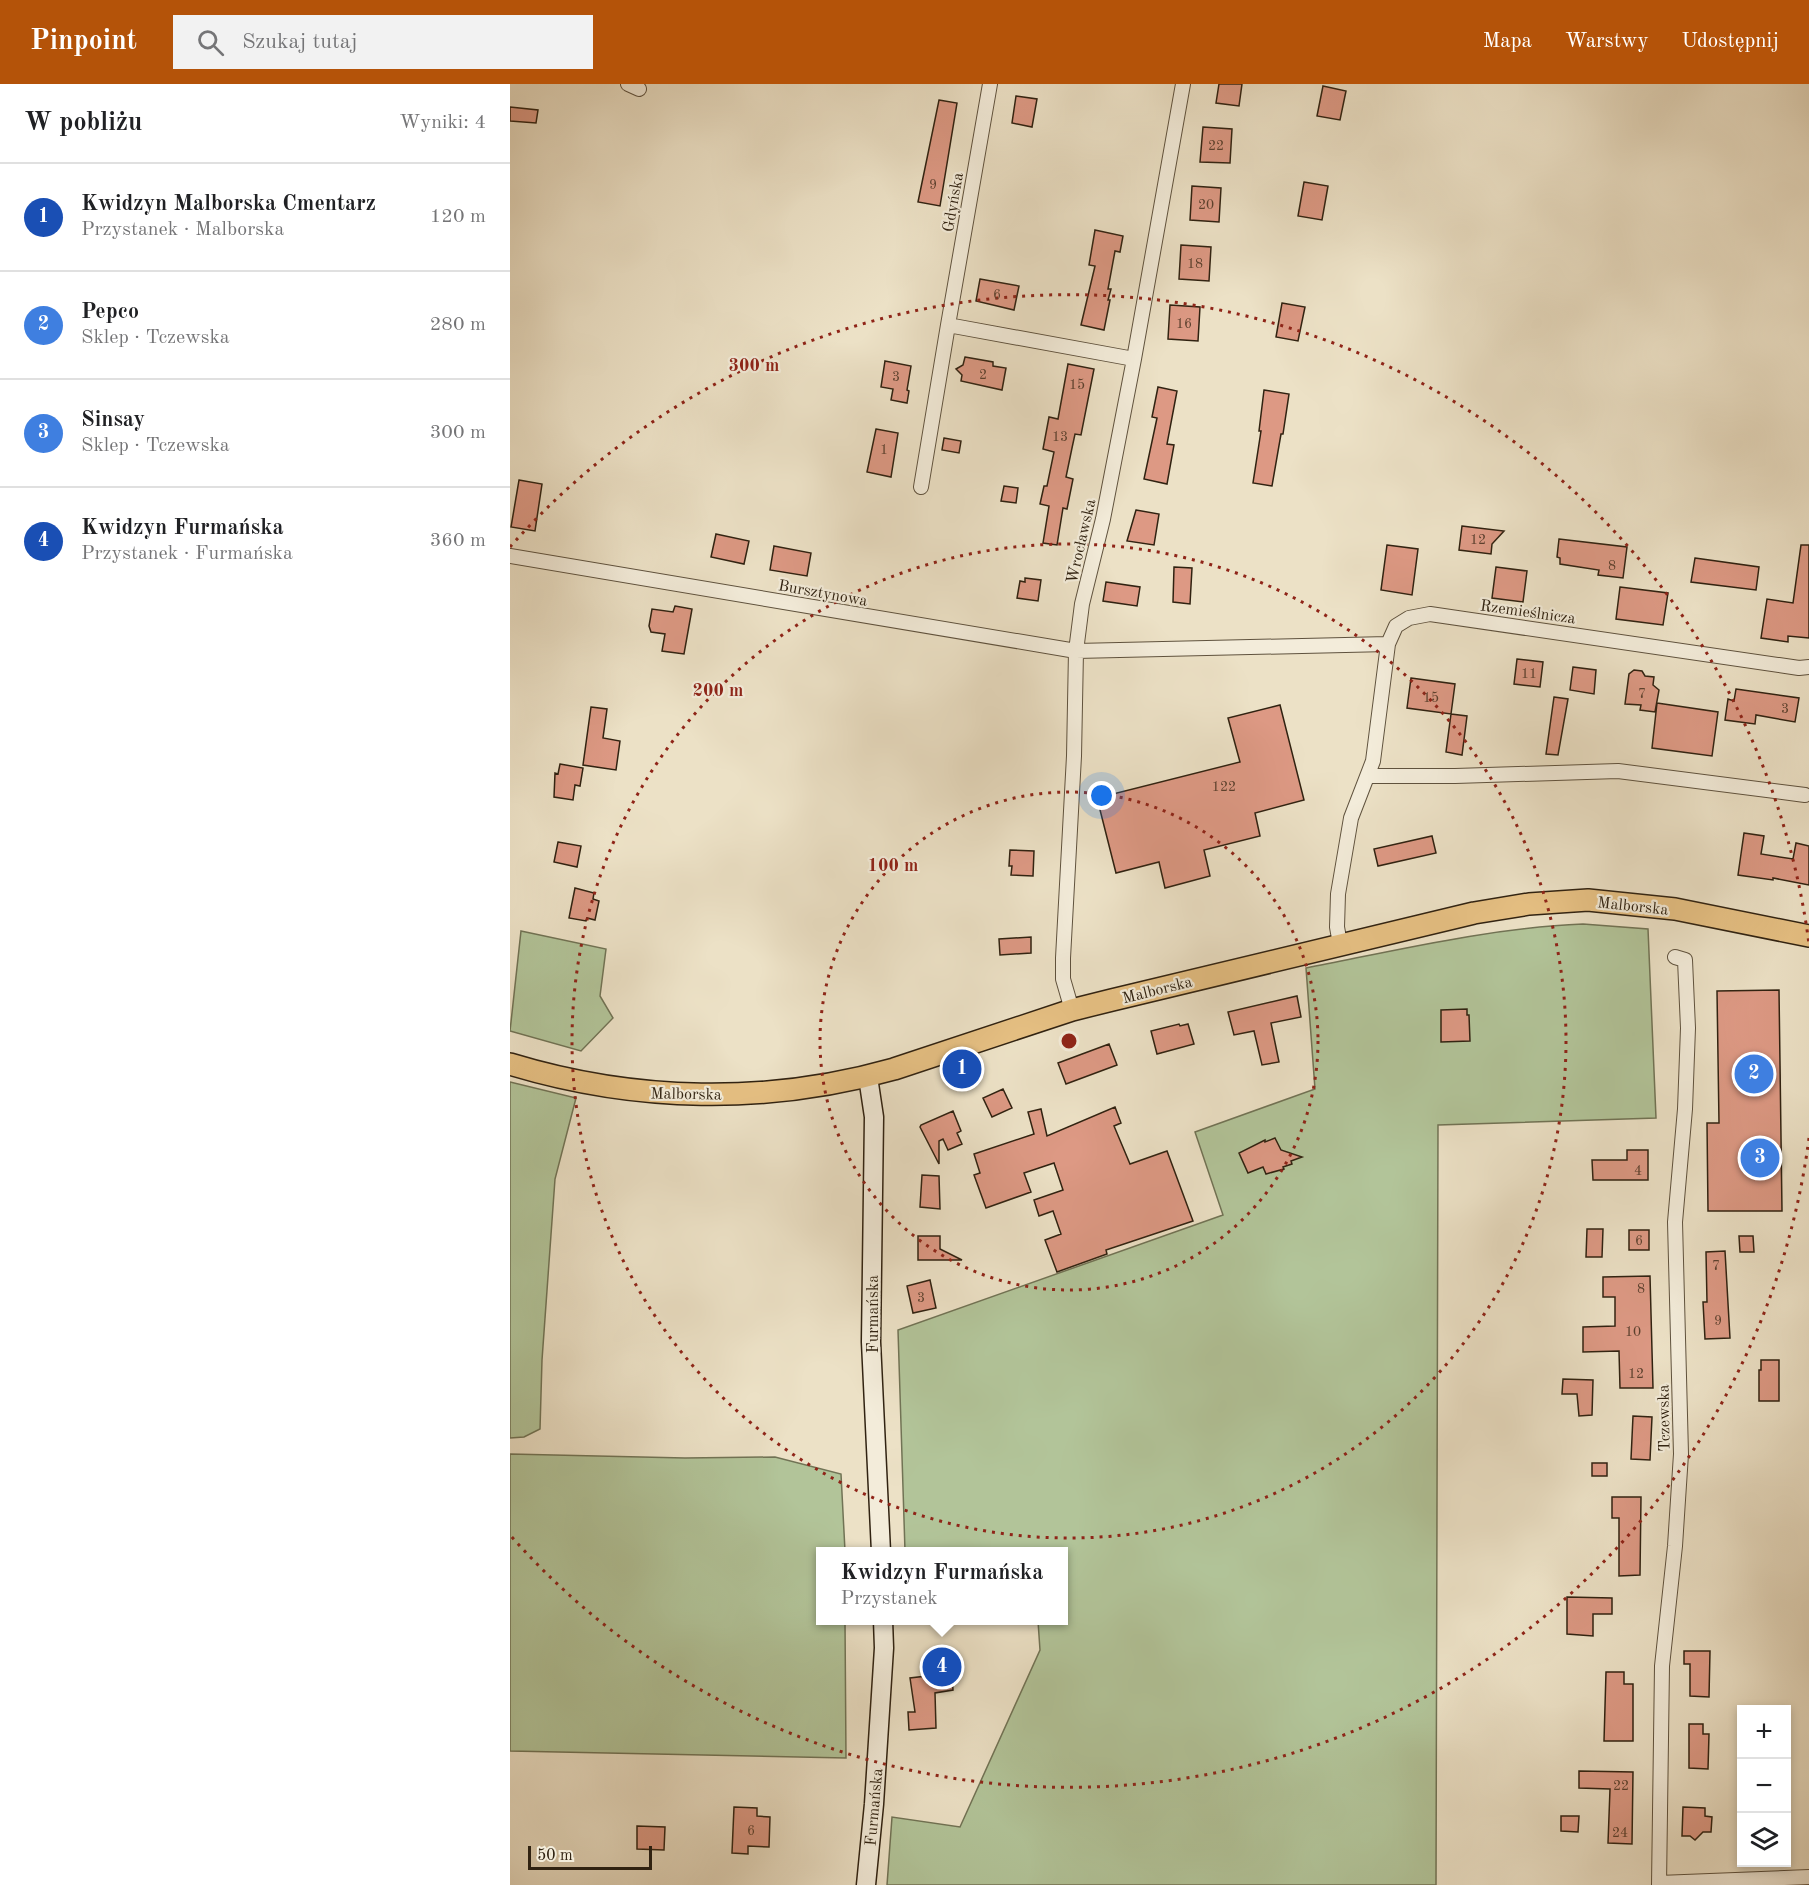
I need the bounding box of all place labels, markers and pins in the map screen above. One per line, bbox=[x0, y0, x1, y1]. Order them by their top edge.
centre of rings bbox=[1059, 1031, 1079, 1051]
pin: 1 bbox=[942, 1046, 982, 1092]
pin: 2 bbox=[1734, 1052, 1774, 1096]
pin: 3 bbox=[1740, 1136, 1780, 1180]
pin: 4 bbox=[922, 1644, 962, 1690]

